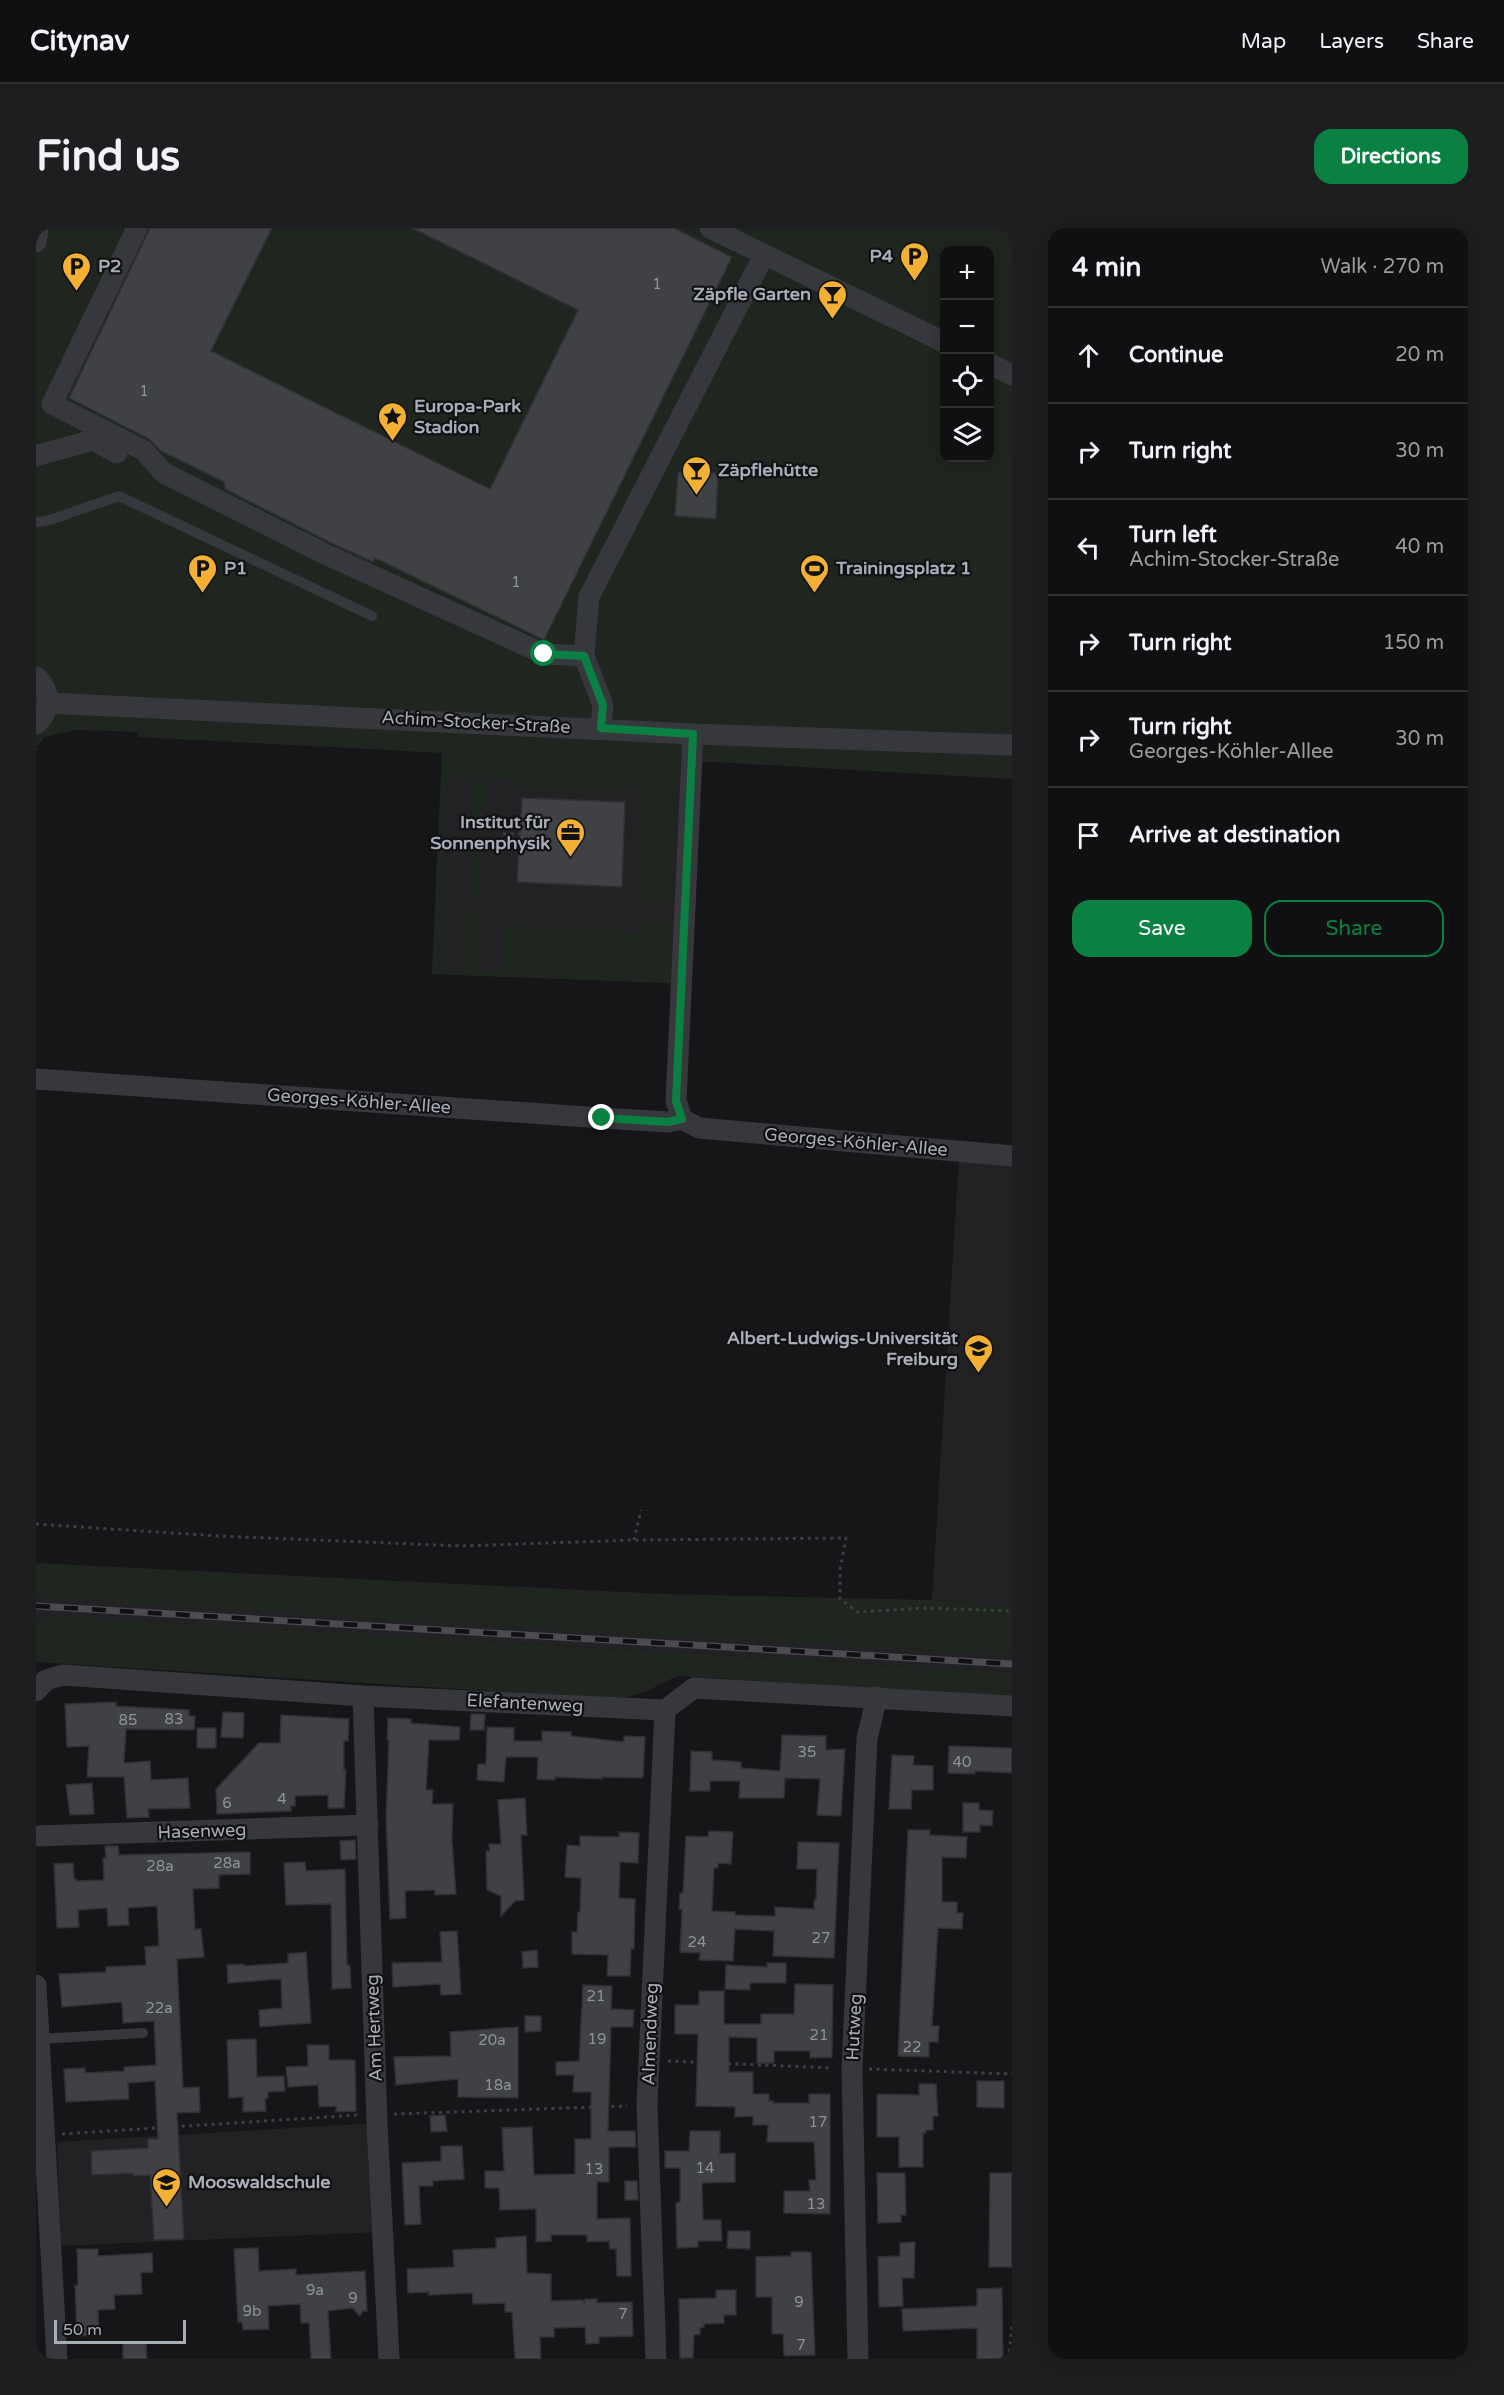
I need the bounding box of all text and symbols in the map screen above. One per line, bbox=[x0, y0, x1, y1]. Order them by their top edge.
text: Citynav bbox=[30, 24, 129, 58]
text: Map bbox=[1241, 29, 1286, 54]
text: Layers bbox=[1319, 29, 1384, 54]
text: Share bbox=[1417, 29, 1474, 54]
button: Directions bbox=[1314, 129, 1468, 184]
text: Find us bbox=[36, 131, 180, 182]
parking icon: P4 bbox=[898, 240, 930, 282]
place label: P4 bbox=[870, 245, 894, 267]
map controls bbox=[940, 246, 994, 462]
button: + bbox=[940, 246, 994, 300]
parking icon: P2 bbox=[61, 250, 93, 292]
text: 4 min bbox=[1072, 252, 1141, 283]
place label: P2 bbox=[98, 255, 121, 277]
text: Walk · 270 m bbox=[1321, 255, 1444, 279]
house number: 1 bbox=[652, 275, 662, 293]
bar icon: Zäpfle Garten bbox=[816, 278, 848, 320]
place label: Zäpfle Garten bbox=[693, 283, 811, 305]
button: − bbox=[940, 300, 994, 354]
icon: ahead bbox=[1072, 339, 1105, 372]
text: Continue bbox=[1129, 342, 1224, 368]
text: 20 m bbox=[1395, 343, 1444, 367]
button: locate bbox=[940, 354, 994, 408]
house number: 1 bbox=[139, 382, 149, 400]
place label: Europa-Park Stadion bbox=[414, 395, 521, 438]
place icon: Europa-Park Stadion bbox=[377, 400, 409, 442]
button: layers bbox=[940, 408, 994, 462]
icon: right bbox=[1072, 435, 1105, 468]
text: Turn right bbox=[1129, 438, 1231, 464]
text: 30 m bbox=[1395, 439, 1444, 463]
bar icon: Zäpflehütte bbox=[681, 454, 713, 496]
place label: Zäpflehütte bbox=[718, 459, 818, 481]
text: Turn left bbox=[1129, 522, 1217, 548]
icon: left bbox=[1072, 531, 1105, 564]
text: 40 m bbox=[1395, 535, 1444, 559]
text: Achim-Stocker-Straße bbox=[1129, 548, 1339, 572]
parking icon: P1 bbox=[187, 552, 219, 594]
sports icon: Trainingsplatz 1 bbox=[799, 552, 831, 594]
place label: P1 bbox=[224, 557, 247, 579]
place label: Trainingsplatz 1 bbox=[835, 557, 971, 579]
house number: 1 bbox=[511, 573, 521, 591]
icon: right bbox=[1072, 627, 1105, 660]
text: Turn right bbox=[1129, 630, 1231, 656]
text: 150 m bbox=[1383, 631, 1444, 655]
route start bbox=[530, 640, 556, 666]
street label: Achim-Stocker-Straße bbox=[381, 706, 571, 738]
text: Turn right bbox=[1129, 714, 1231, 740]
icon: right bbox=[1072, 723, 1105, 756]
text: 30 m bbox=[1395, 727, 1444, 751]
text: Georges-Köhler-Allee bbox=[1129, 740, 1334, 764]
place label: Institut für Sonnenphysik bbox=[430, 811, 551, 854]
office icon: Institut für Sonnenphysik bbox=[555, 816, 587, 858]
icon: arrive bbox=[1072, 819, 1105, 852]
text: Arrive at destination bbox=[1129, 822, 1340, 848]
button: Save bbox=[1072, 900, 1252, 957]
button: Share bbox=[1264, 900, 1444, 957]
street label: Georges-Köhler-Allee bbox=[266, 1084, 452, 1118]
route end bbox=[588, 1104, 614, 1130]
street label: Georges-Köhler-Allee bbox=[763, 1123, 949, 1161]
place label: Albert-Ludwigs-Universität Freiburg bbox=[727, 1327, 958, 1370]
school or university icon: Albert-Ludwigs-Universität Freiburg bbox=[963, 1332, 995, 1374]
street label: Elefantenweg bbox=[466, 1689, 584, 1717]
house number: 83 bbox=[165, 1710, 183, 1728]
house number: 85 bbox=[119, 1711, 137, 1729]
house number: 35 bbox=[798, 1743, 816, 1761]
house number: 40 bbox=[953, 1753, 971, 1771]
house number: 4 bbox=[277, 1790, 287, 1808]
house number: 6 bbox=[222, 1794, 232, 1812]
street label: Hasenweg bbox=[157, 1818, 247, 1844]
house number: 28a bbox=[213, 1854, 241, 1872]
house number: 28a bbox=[146, 1857, 174, 1875]
house number: 27 bbox=[812, 1929, 830, 1947]
house number: 24 bbox=[688, 1933, 706, 1951]
street label: Am Hertweg bbox=[361, 1974, 387, 2082]
street label: Almendweg bbox=[637, 1982, 663, 2086]
house number: 21 bbox=[587, 1987, 605, 2005]
street label: Hutweg bbox=[841, 1993, 867, 2061]
house number: 22a bbox=[145, 1999, 173, 2017]
house number: 21 bbox=[810, 2026, 828, 2044]
house number: 19 bbox=[588, 2030, 606, 2048]
house number: 20a bbox=[478, 2031, 506, 2049]
house number: 22 bbox=[903, 2038, 921, 2056]
house number: 18a bbox=[484, 2076, 512, 2094]
house number: 17 bbox=[809, 2113, 827, 2131]
house number: 14 bbox=[696, 2159, 714, 2177]
house number: 13 bbox=[585, 2160, 603, 2178]
school or university icon: Mooswaldschule bbox=[151, 2166, 183, 2208]
place label: Mooswaldschule bbox=[188, 2171, 330, 2193]
house number: 13 bbox=[807, 2195, 825, 2213]
house number: 9a bbox=[306, 2281, 324, 2299]
house number: 9 bbox=[348, 2289, 358, 2307]
house number: 9 bbox=[794, 2293, 804, 2311]
house number: 9b bbox=[243, 2302, 261, 2320]
house number: 7 bbox=[618, 2305, 628, 2323]
scale bar bbox=[54, 2317, 186, 2344]
text: 50 m bbox=[63, 2320, 102, 2340]
house number: 7 bbox=[796, 2336, 806, 2354]

